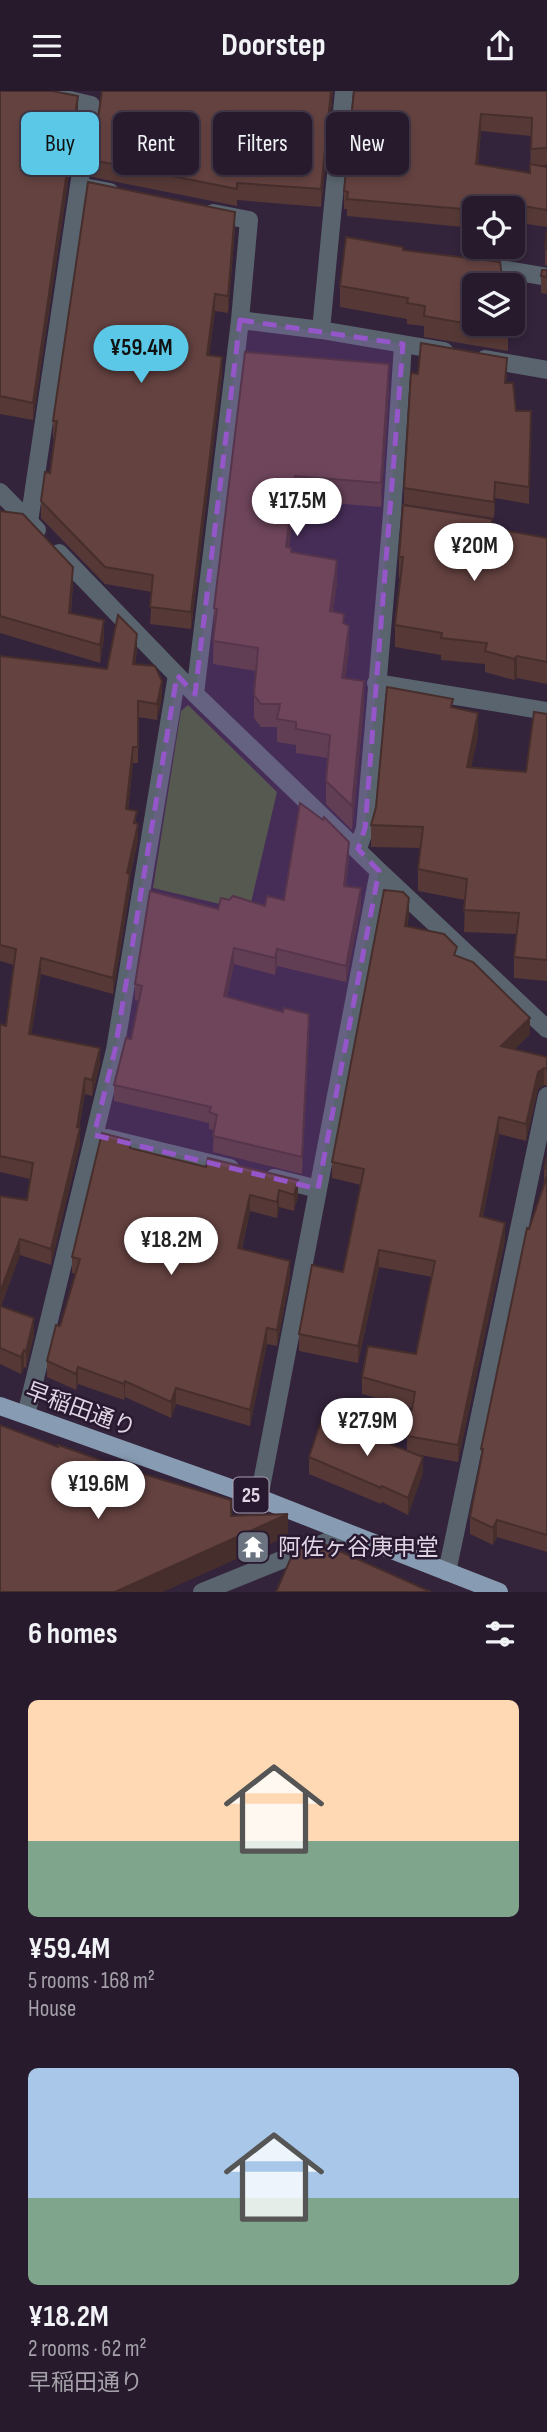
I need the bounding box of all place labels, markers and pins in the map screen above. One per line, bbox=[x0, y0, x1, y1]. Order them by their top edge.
pin: ¥59.4M bbox=[84, 325, 198, 385]
pin: ¥17.5M bbox=[240, 479, 354, 538]
pin: ¥20M bbox=[433, 524, 515, 583]
pin: ¥18.2M bbox=[114, 1217, 228, 1277]
pin: ¥27.9M bbox=[310, 1399, 424, 1458]
pin: ¥19.6M bbox=[41, 1461, 155, 1521]
temple icon: 阿佐ヶ谷庚申堂 bbox=[234, 1528, 272, 1566]
place label: 阿佐ヶ谷庚申堂 bbox=[278, 1534, 439, 1562]

